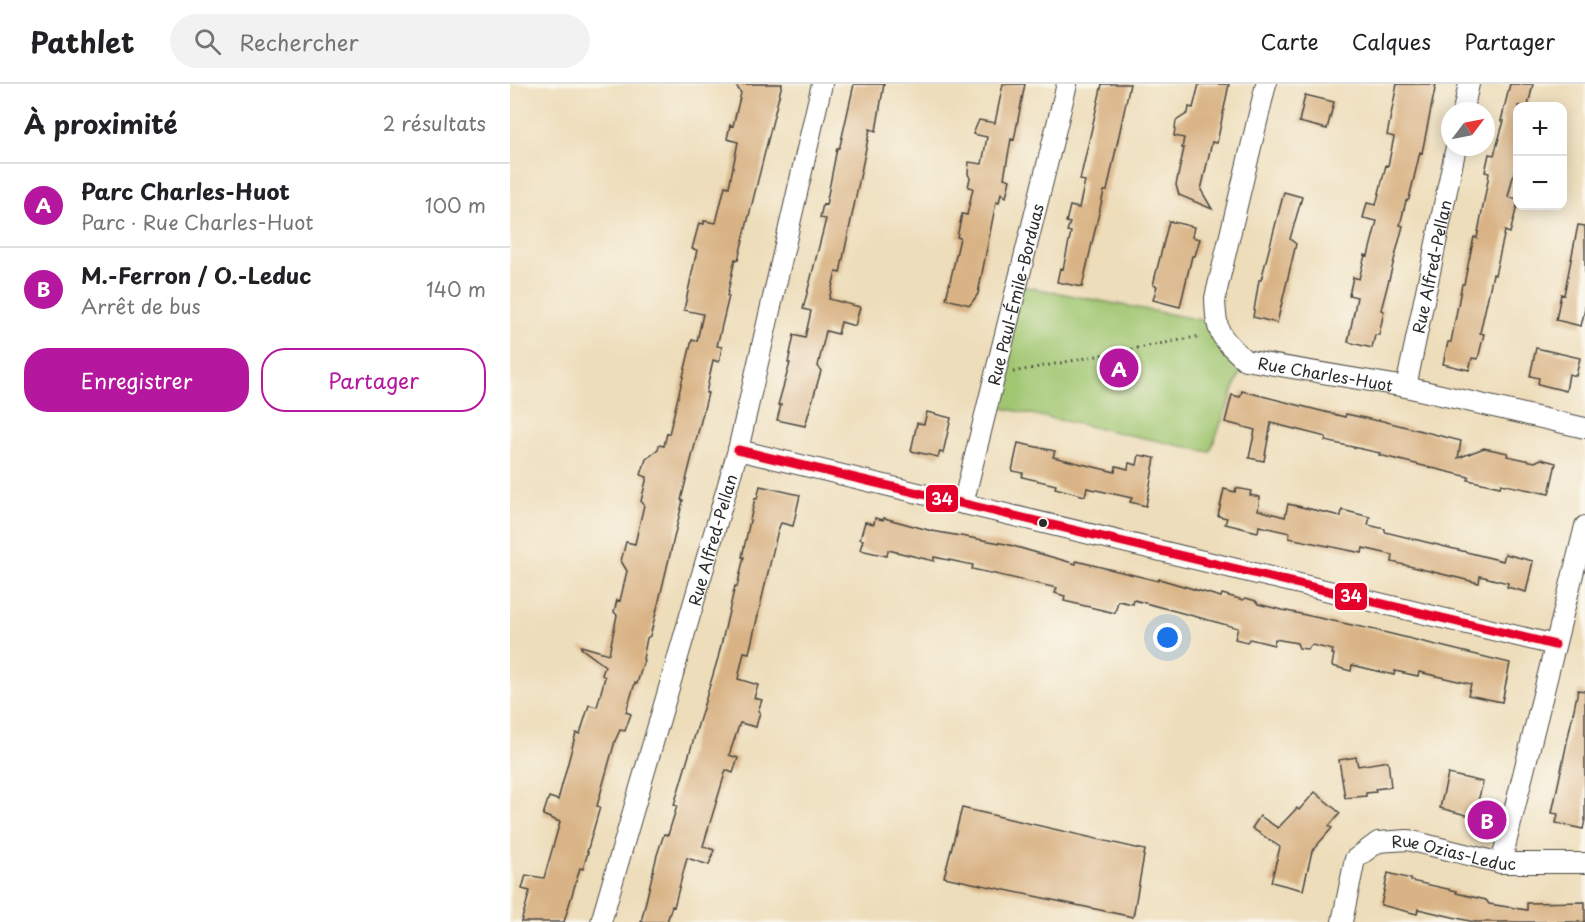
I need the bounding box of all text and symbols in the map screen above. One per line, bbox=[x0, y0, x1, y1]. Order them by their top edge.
search box bbox=[170, 14, 590, 68]
text: Pathlet bbox=[30, 20, 134, 63]
icon: search bbox=[191, 25, 224, 58]
text: Rechercher bbox=[239, 25, 359, 58]
text: Carte bbox=[1261, 25, 1319, 57]
text: Calques bbox=[1352, 25, 1431, 57]
text: Partager bbox=[1464, 25, 1555, 57]
north arrow bbox=[1441, 102, 1495, 156]
map controls bbox=[1513, 102, 1567, 210]
button: + bbox=[1513, 102, 1567, 156]
text: À proximité bbox=[24, 104, 178, 143]
text: 2 résultats bbox=[383, 108, 486, 138]
button: − bbox=[1513, 156, 1567, 210]
text: Parc Charles-Huot bbox=[81, 174, 290, 207]
text: A bbox=[36, 190, 51, 220]
text: 100 m bbox=[425, 190, 486, 220]
street label: Rue Alfred-Pellan bbox=[1405, 198, 1457, 336]
street label: Rue Paul-Émile-Borduas bbox=[981, 201, 1049, 388]
text: Parc · Rue Charles-Huot bbox=[81, 207, 314, 237]
text: M.-Ferron / O.-Leduc bbox=[81, 258, 311, 291]
text: B bbox=[37, 274, 50, 304]
text: 140 m bbox=[426, 274, 486, 304]
text: Arrêt de bus bbox=[81, 291, 201, 321]
pin: A bbox=[1100, 346, 1138, 390]
button: Enregistrer bbox=[24, 348, 249, 412]
button: Partager bbox=[261, 348, 486, 412]
street label: Rue Charles-Huot bbox=[1256, 350, 1395, 397]
street label: Rue Alfred-Pellan bbox=[681, 471, 742, 608]
line badge: 34 bbox=[925, 484, 959, 513]
text: 34 bbox=[931, 486, 953, 510]
unlabelled marker bbox=[1037, 517, 1049, 529]
line badge: 34 bbox=[1334, 582, 1368, 611]
text: 34 bbox=[1340, 583, 1362, 607]
your location bbox=[1153, 623, 1182, 652]
pin: B bbox=[1468, 798, 1506, 842]
street label: Rue Ozias-Leduc bbox=[1391, 828, 1516, 875]

